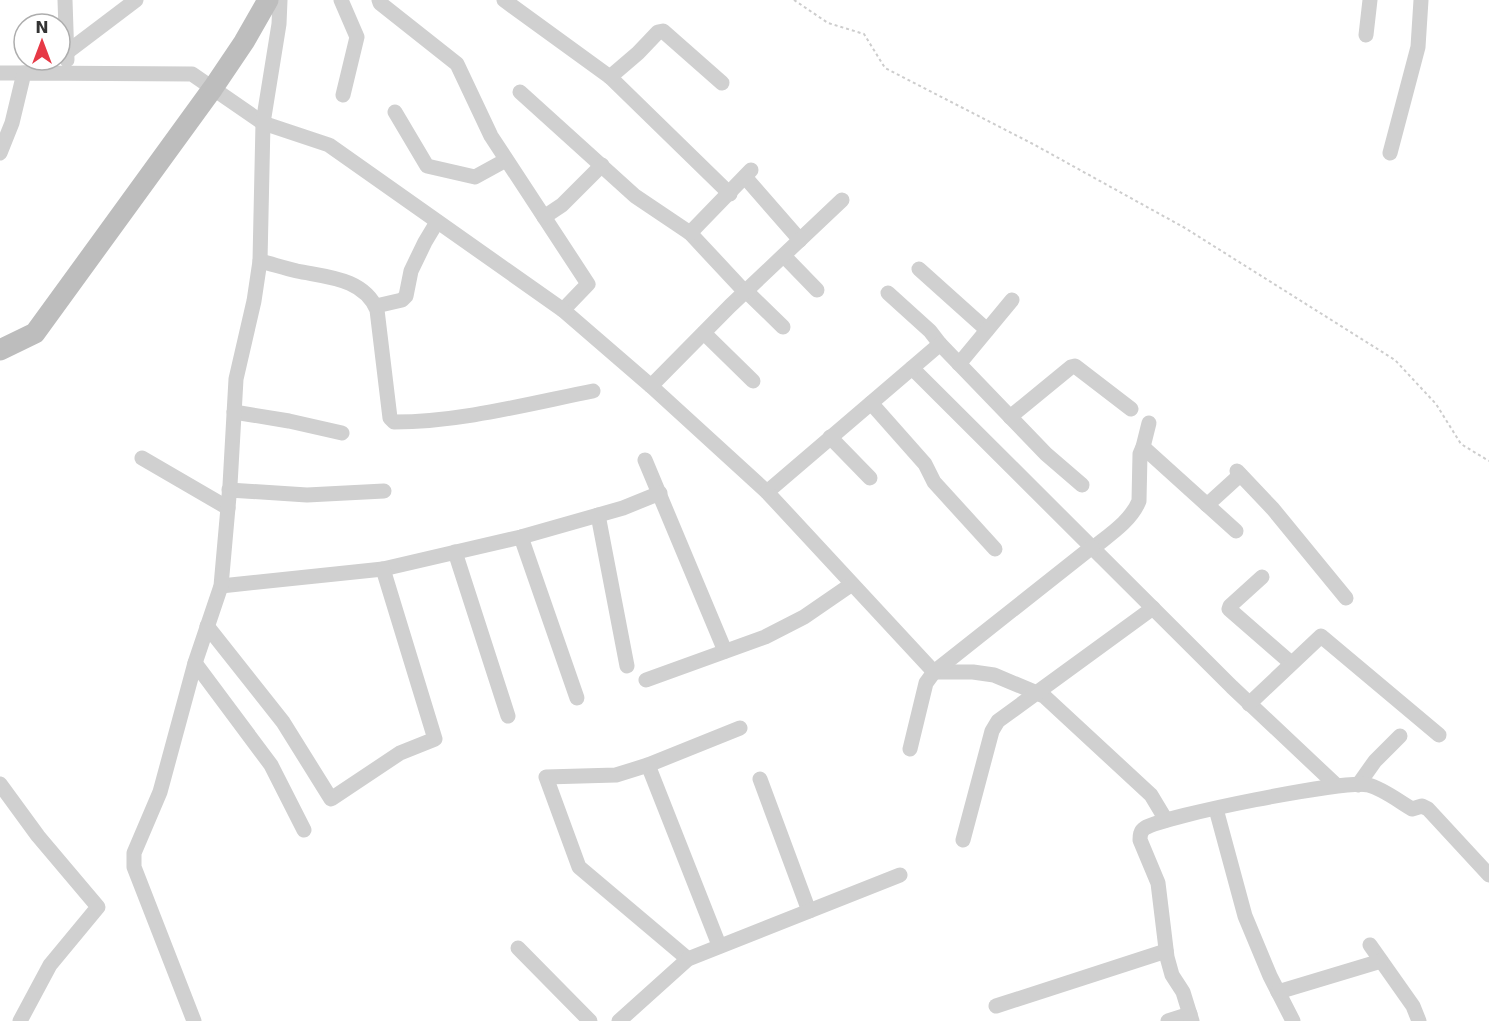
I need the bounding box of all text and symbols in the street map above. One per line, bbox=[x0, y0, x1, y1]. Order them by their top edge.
north arrow bbox=[12, 12, 72, 72]
text: N bbox=[35, 18, 49, 37]

